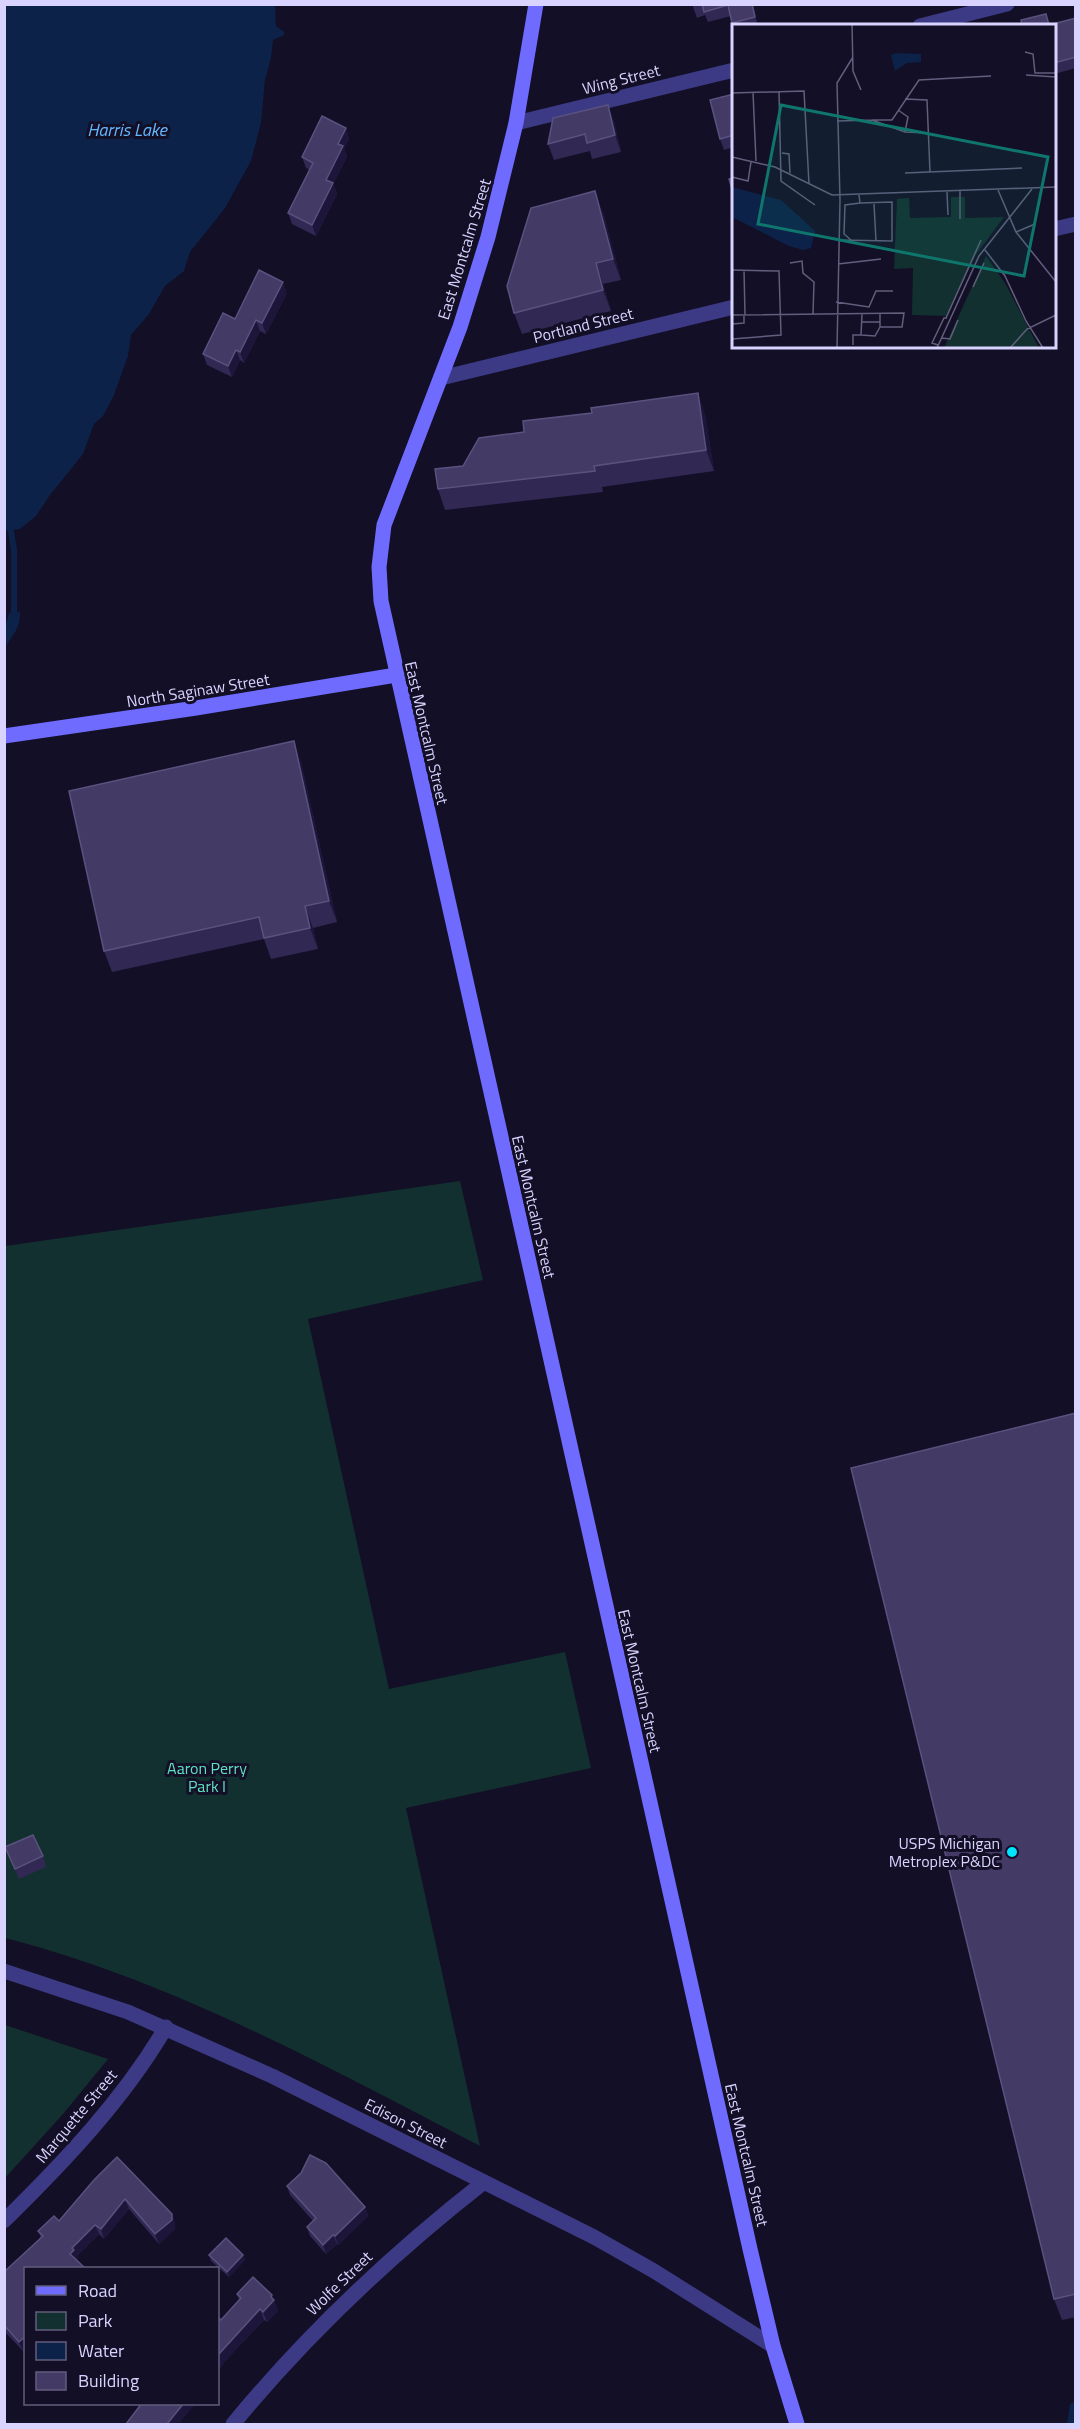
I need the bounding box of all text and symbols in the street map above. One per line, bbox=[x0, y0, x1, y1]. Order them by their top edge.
inset map bbox=[732, 24, 1056, 348]
street label: Wing Street bbox=[580, 58, 663, 100]
water label: Harris Lake bbox=[87, 116, 168, 143]
street label: East Montcalm Street bbox=[431, 175, 497, 322]
street label: Portland Street bbox=[530, 301, 636, 349]
street label: East Montcalm Street bbox=[399, 659, 455, 807]
street label: North Saginaw Street bbox=[125, 667, 272, 713]
street label: East Montcalm Street bbox=[506, 1133, 562, 1281]
street label: East Montcalm Street bbox=[612, 1607, 668, 1755]
park label: Aaron Perry Park I bbox=[167, 1756, 247, 1798]
place label: USPS Michigan Metroplex P&DC bbox=[889, 1831, 1000, 1873]
marker: USPS Michigan Metroplex P&DC bbox=[1005, 1845, 1019, 1859]
street label: Marquette Street bbox=[30, 2064, 123, 2168]
street label: East Montcalm Street bbox=[719, 2081, 775, 2229]
street label: Edison Street bbox=[360, 2092, 452, 2154]
street label: Wolfe Street bbox=[300, 2245, 378, 2321]
legend bbox=[24, 2267, 219, 2405]
text: Road bbox=[78, 2277, 117, 2304]
text: Park bbox=[78, 2307, 113, 2334]
text: Water bbox=[78, 2337, 124, 2364]
text: Building bbox=[78, 2367, 139, 2394]

